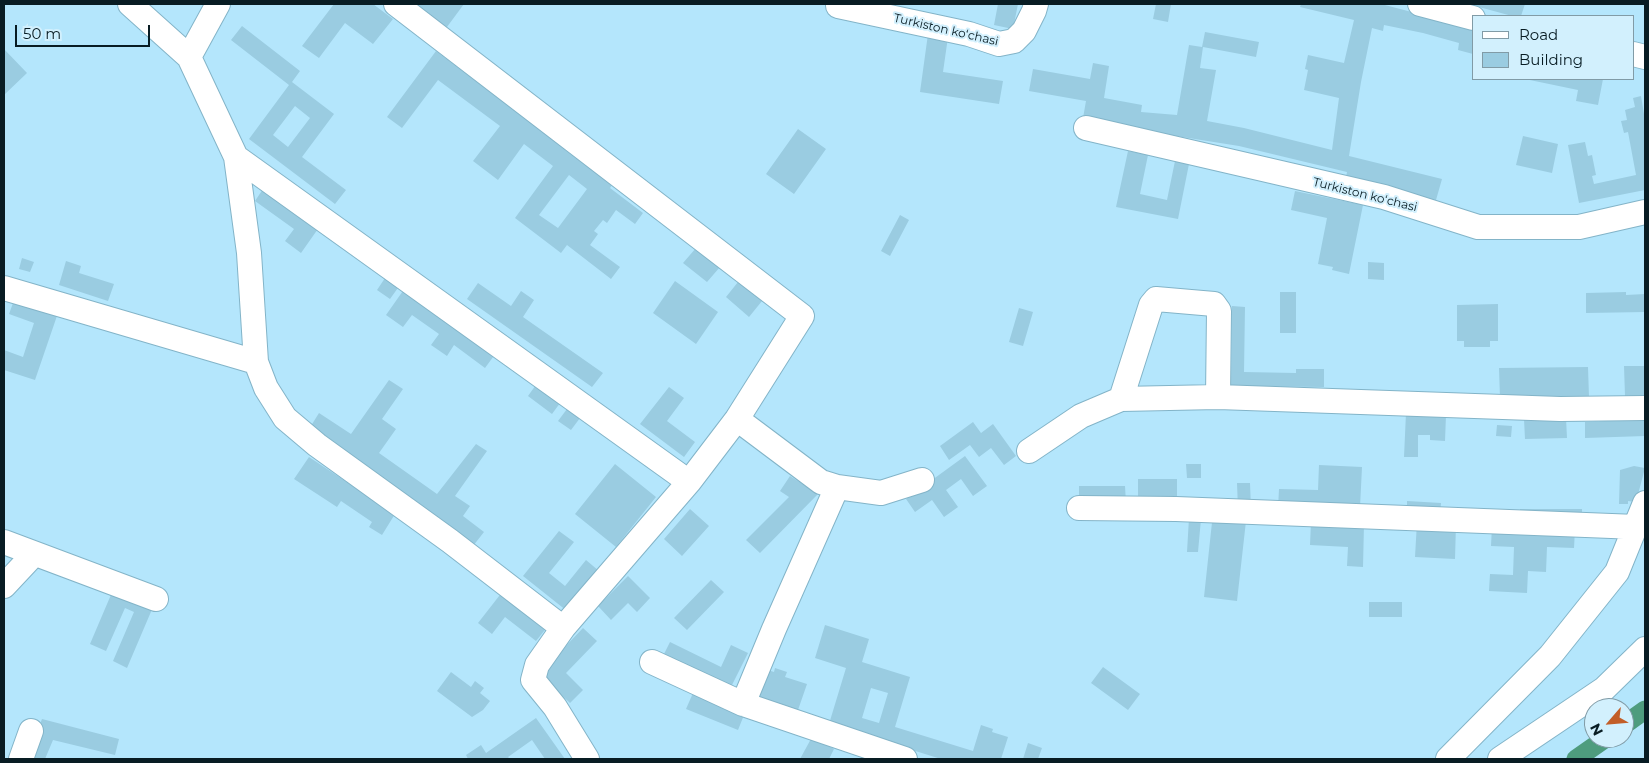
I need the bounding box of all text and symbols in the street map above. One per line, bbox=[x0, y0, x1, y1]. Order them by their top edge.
street label: Turkiston koʻchasi bbox=[892, 11, 1000, 49]
scale bar bbox=[18, 15, 152, 47]
legend bbox=[1472, 15, 1634, 80]
text: 50 m bbox=[23, 24, 61, 43]
text: Road bbox=[1519, 25, 1558, 44]
text: Building bbox=[1519, 50, 1583, 69]
street label: Turkiston koʻchasi bbox=[1311, 175, 1419, 215]
north arrow bbox=[1584, 698, 1634, 748]
text: N bbox=[1586, 720, 1607, 738]

